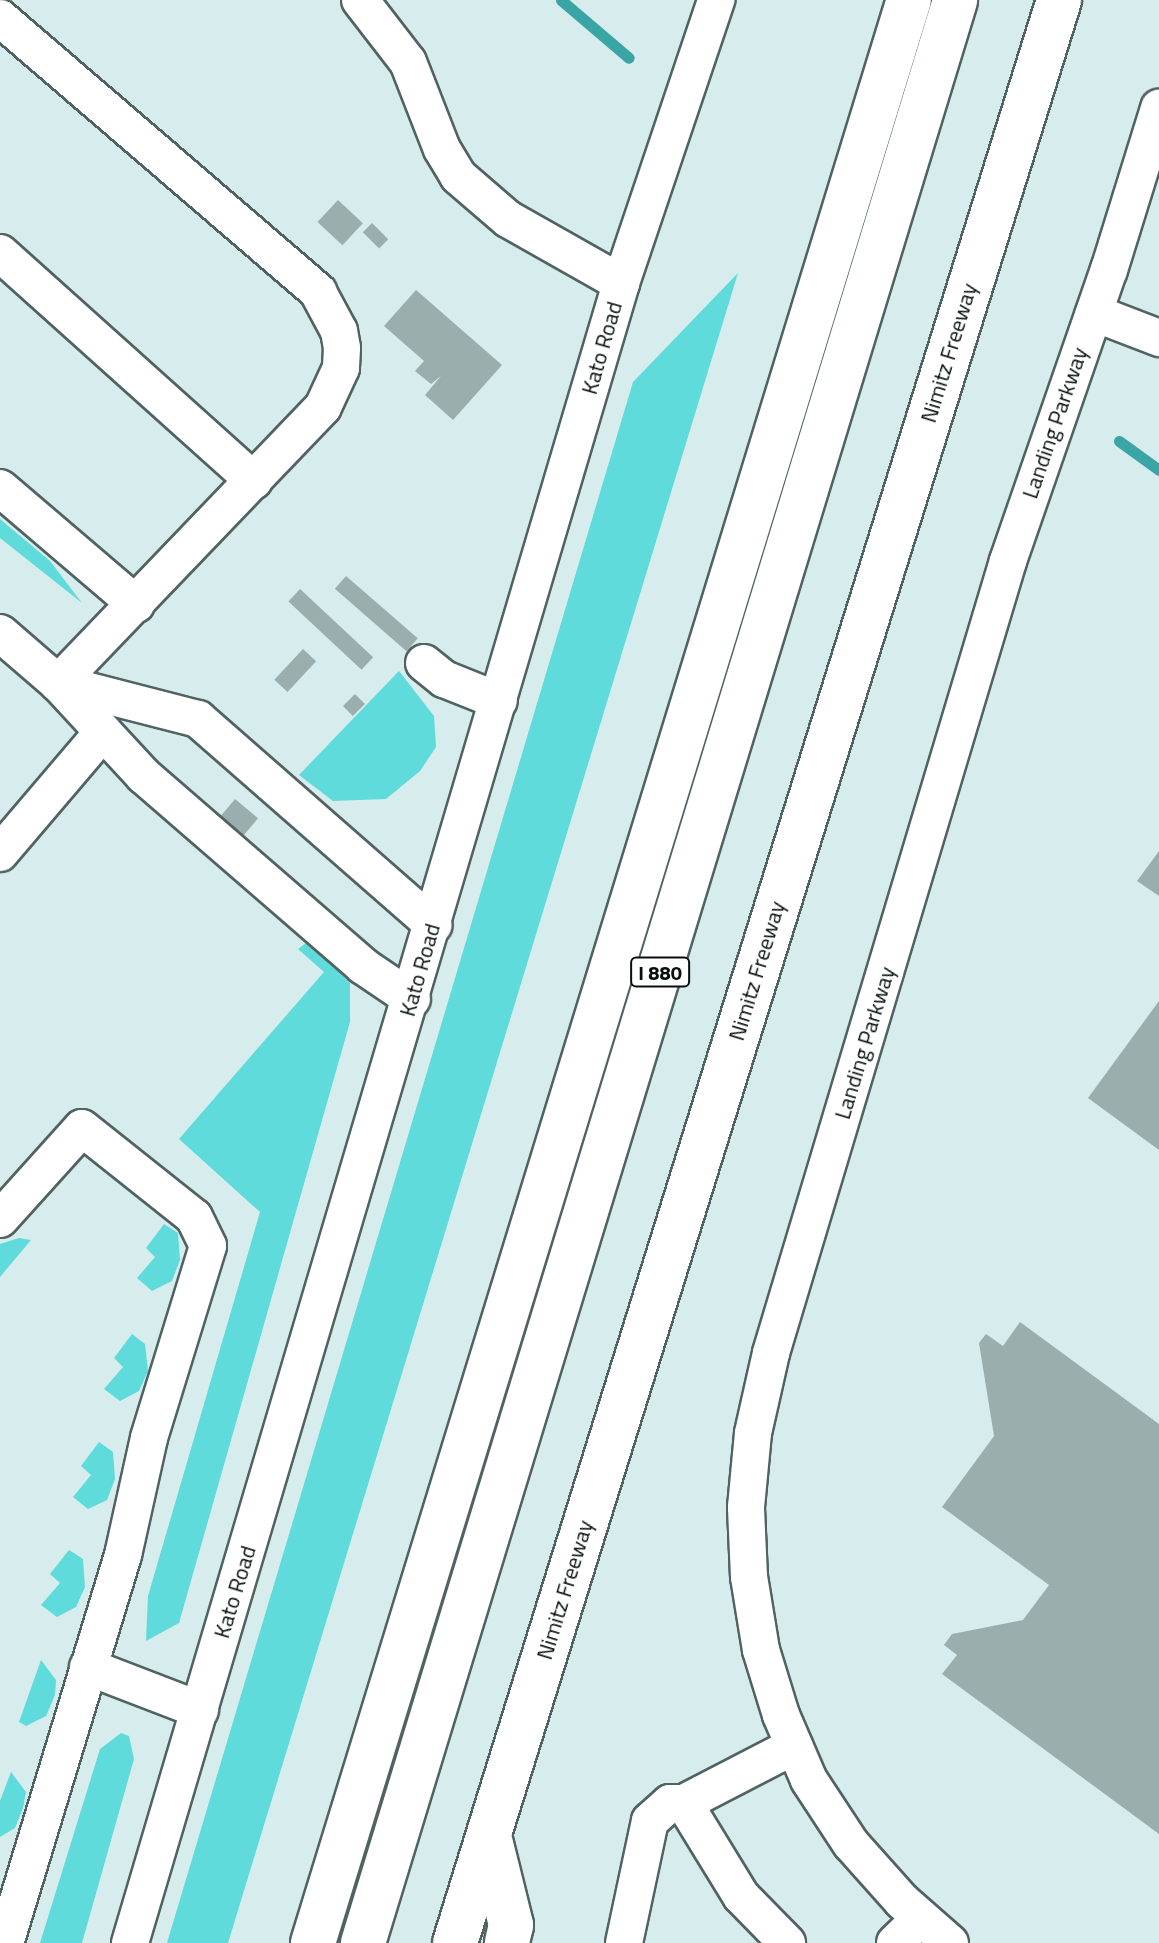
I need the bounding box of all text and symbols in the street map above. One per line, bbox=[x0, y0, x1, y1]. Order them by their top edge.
street label: Nimitz Freeway bbox=[915, 280, 983, 426]
street label: Kato Road bbox=[576, 299, 628, 397]
street label: Landing Parkway bbox=[1017, 344, 1093, 502]
street label: Nimitz Freeway bbox=[723, 898, 791, 1044]
street label: Kato Road bbox=[394, 921, 446, 1019]
road number: I 880 bbox=[630, 956, 690, 988]
street label: Landing Parkway bbox=[829, 964, 901, 1122]
street label: Nimitz Freeway bbox=[531, 1517, 599, 1663]
street label: Kato Road bbox=[208, 1543, 262, 1641]

